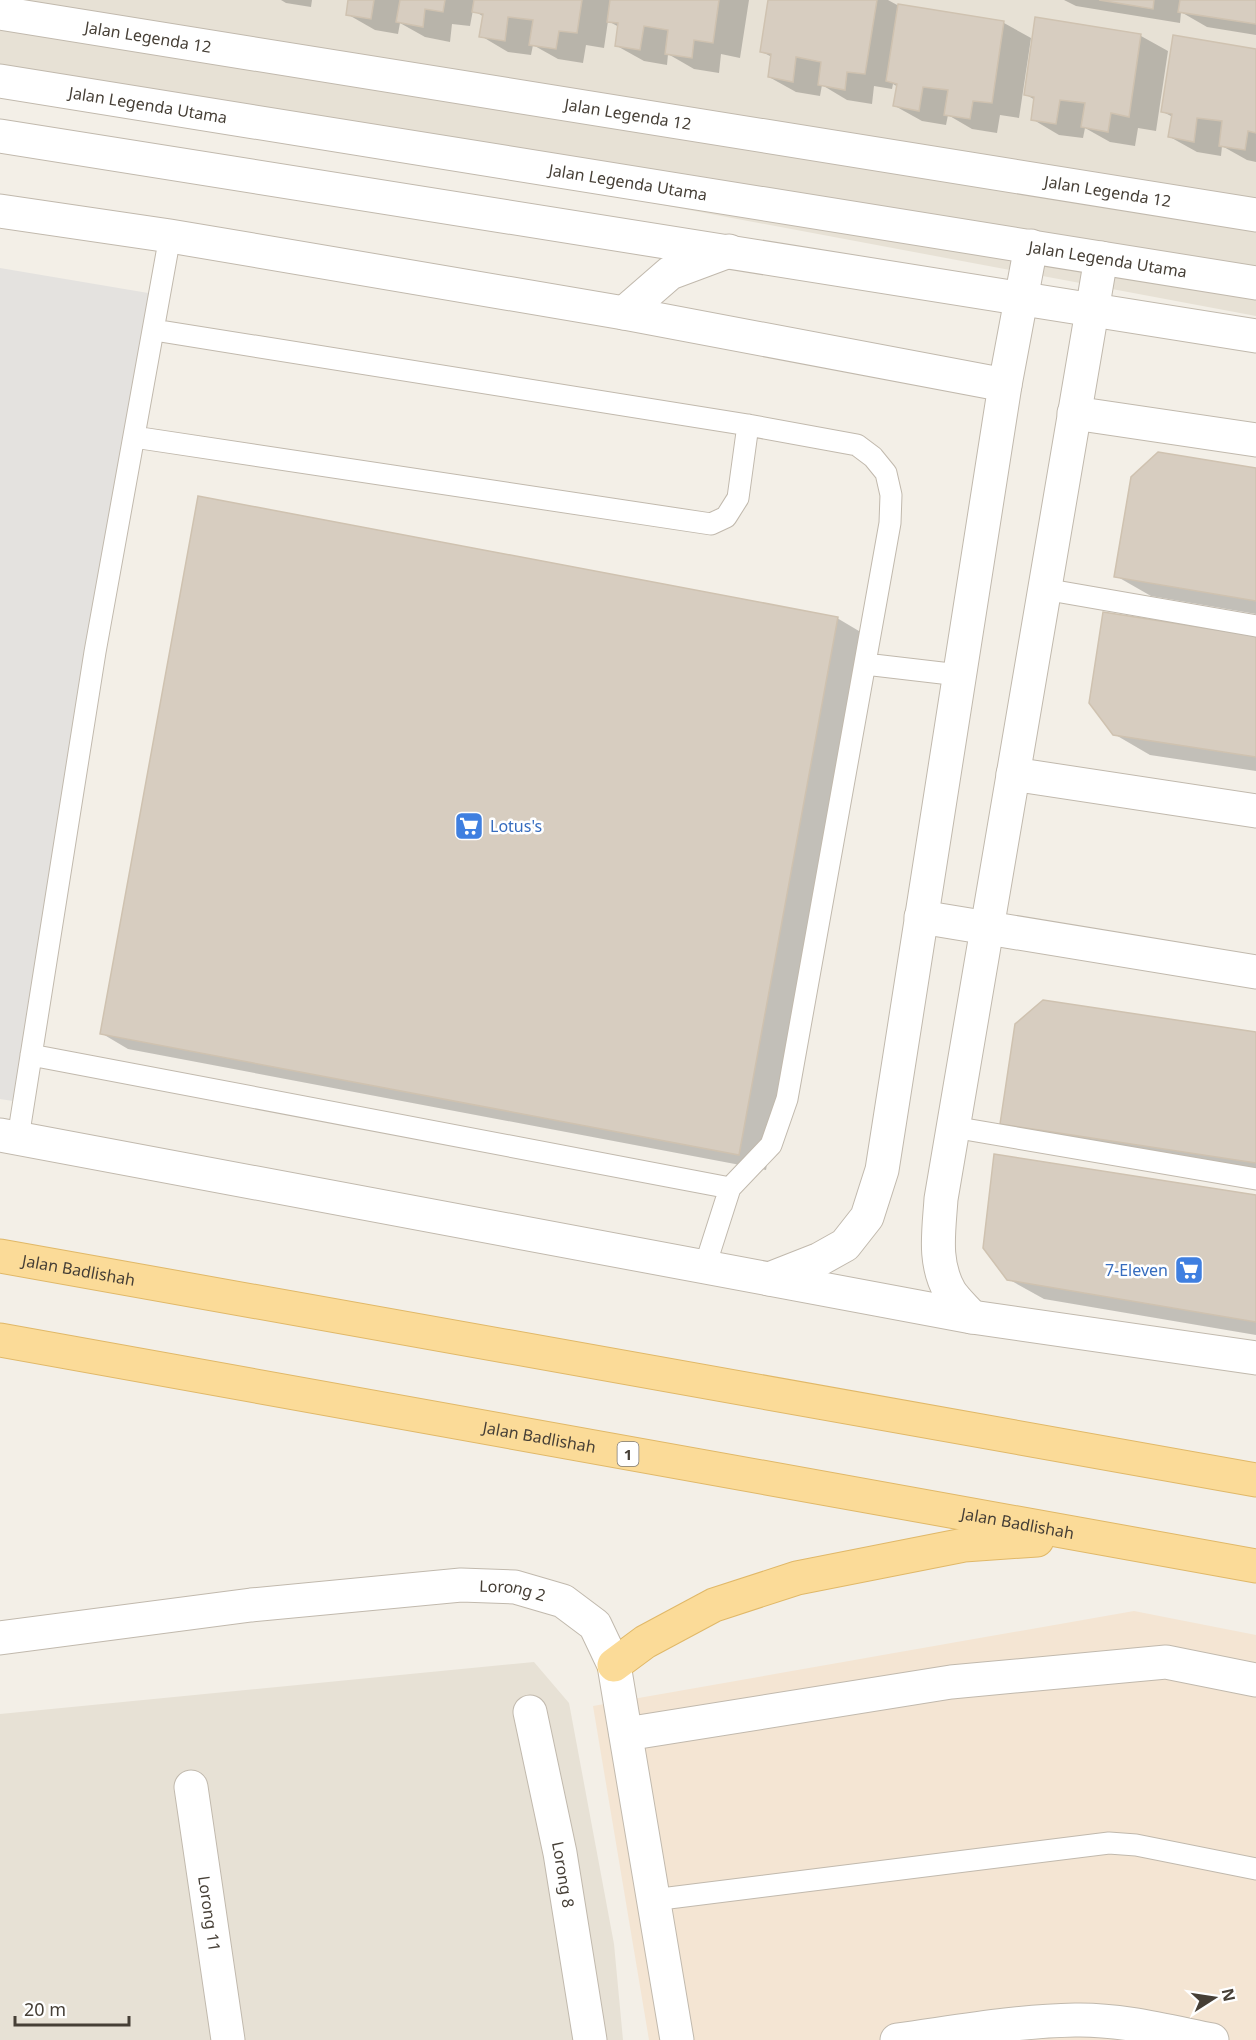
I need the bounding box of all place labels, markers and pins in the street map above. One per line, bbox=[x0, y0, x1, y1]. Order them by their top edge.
supermarket icon: Lotus's bbox=[453, 810, 485, 842]
place label: Lotus's bbox=[490, 815, 542, 837]
supermarket icon: 7-Eleven bbox=[1173, 1254, 1205, 1286]
place label: 7-Eleven bbox=[1105, 1259, 1168, 1281]

